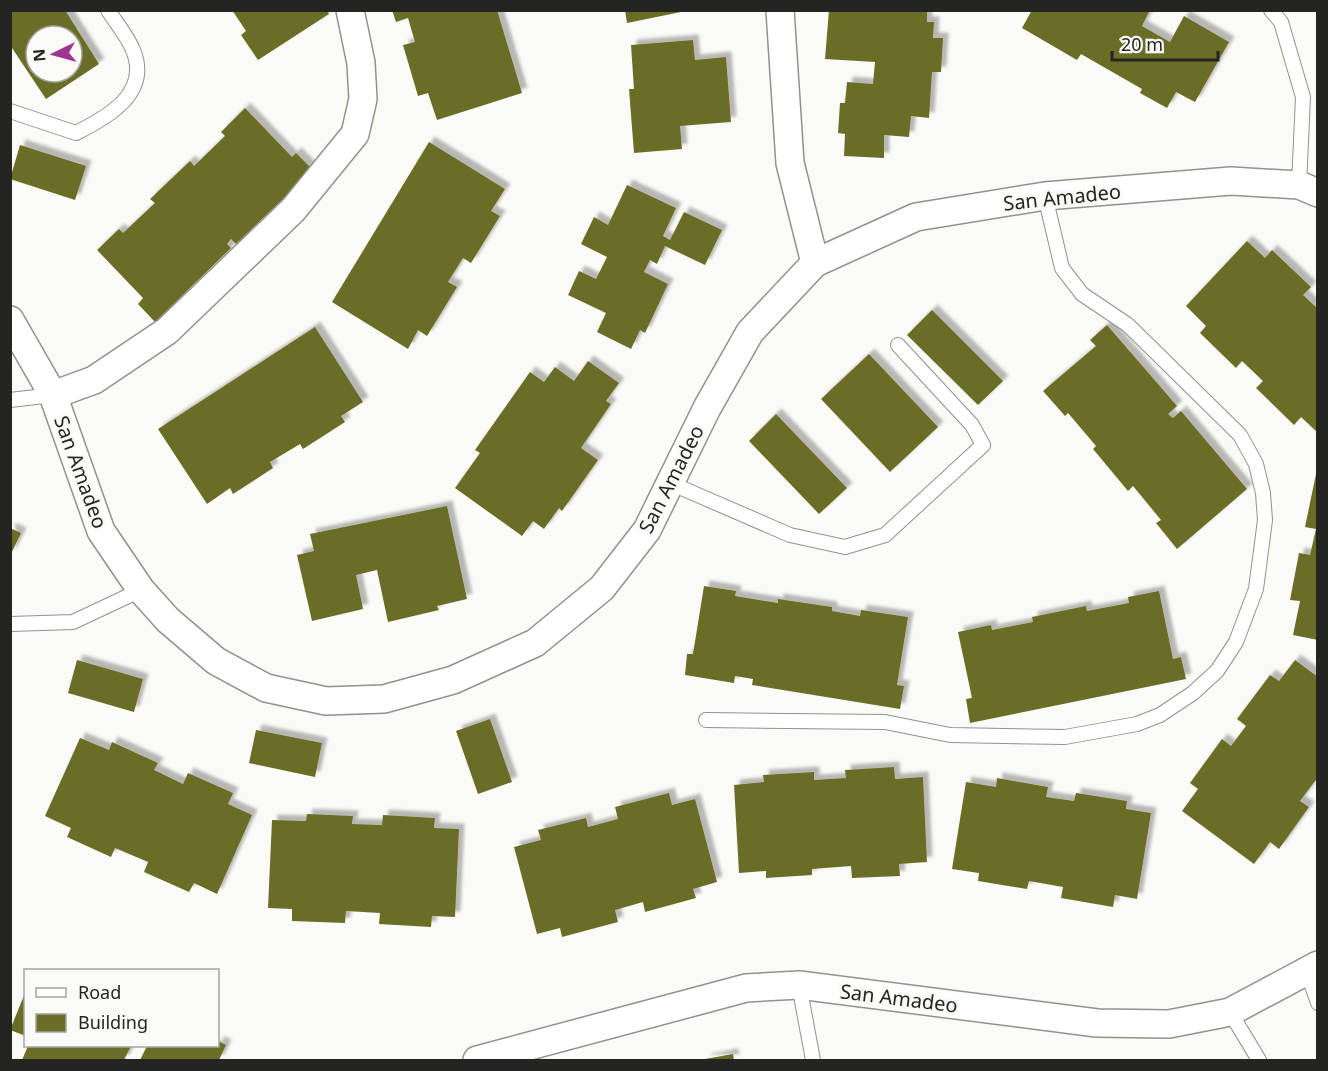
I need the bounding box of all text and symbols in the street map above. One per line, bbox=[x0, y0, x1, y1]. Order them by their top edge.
north arrow bbox=[24, 24, 84, 84]
scale bar bbox=[1112, 24, 1218, 62]
text: 20 m bbox=[1121, 32, 1163, 56]
text: N bbox=[28, 48, 51, 63]
street label: San Amadeo bbox=[1002, 177, 1122, 217]
street label: San Amadeo bbox=[48, 412, 114, 532]
street label: San Amadeo bbox=[632, 420, 710, 538]
legend bbox=[24, 969, 219, 1047]
street label: San Amadeo bbox=[839, 977, 959, 1019]
text: Road bbox=[78, 980, 121, 1004]
text: Building bbox=[78, 1010, 148, 1034]

